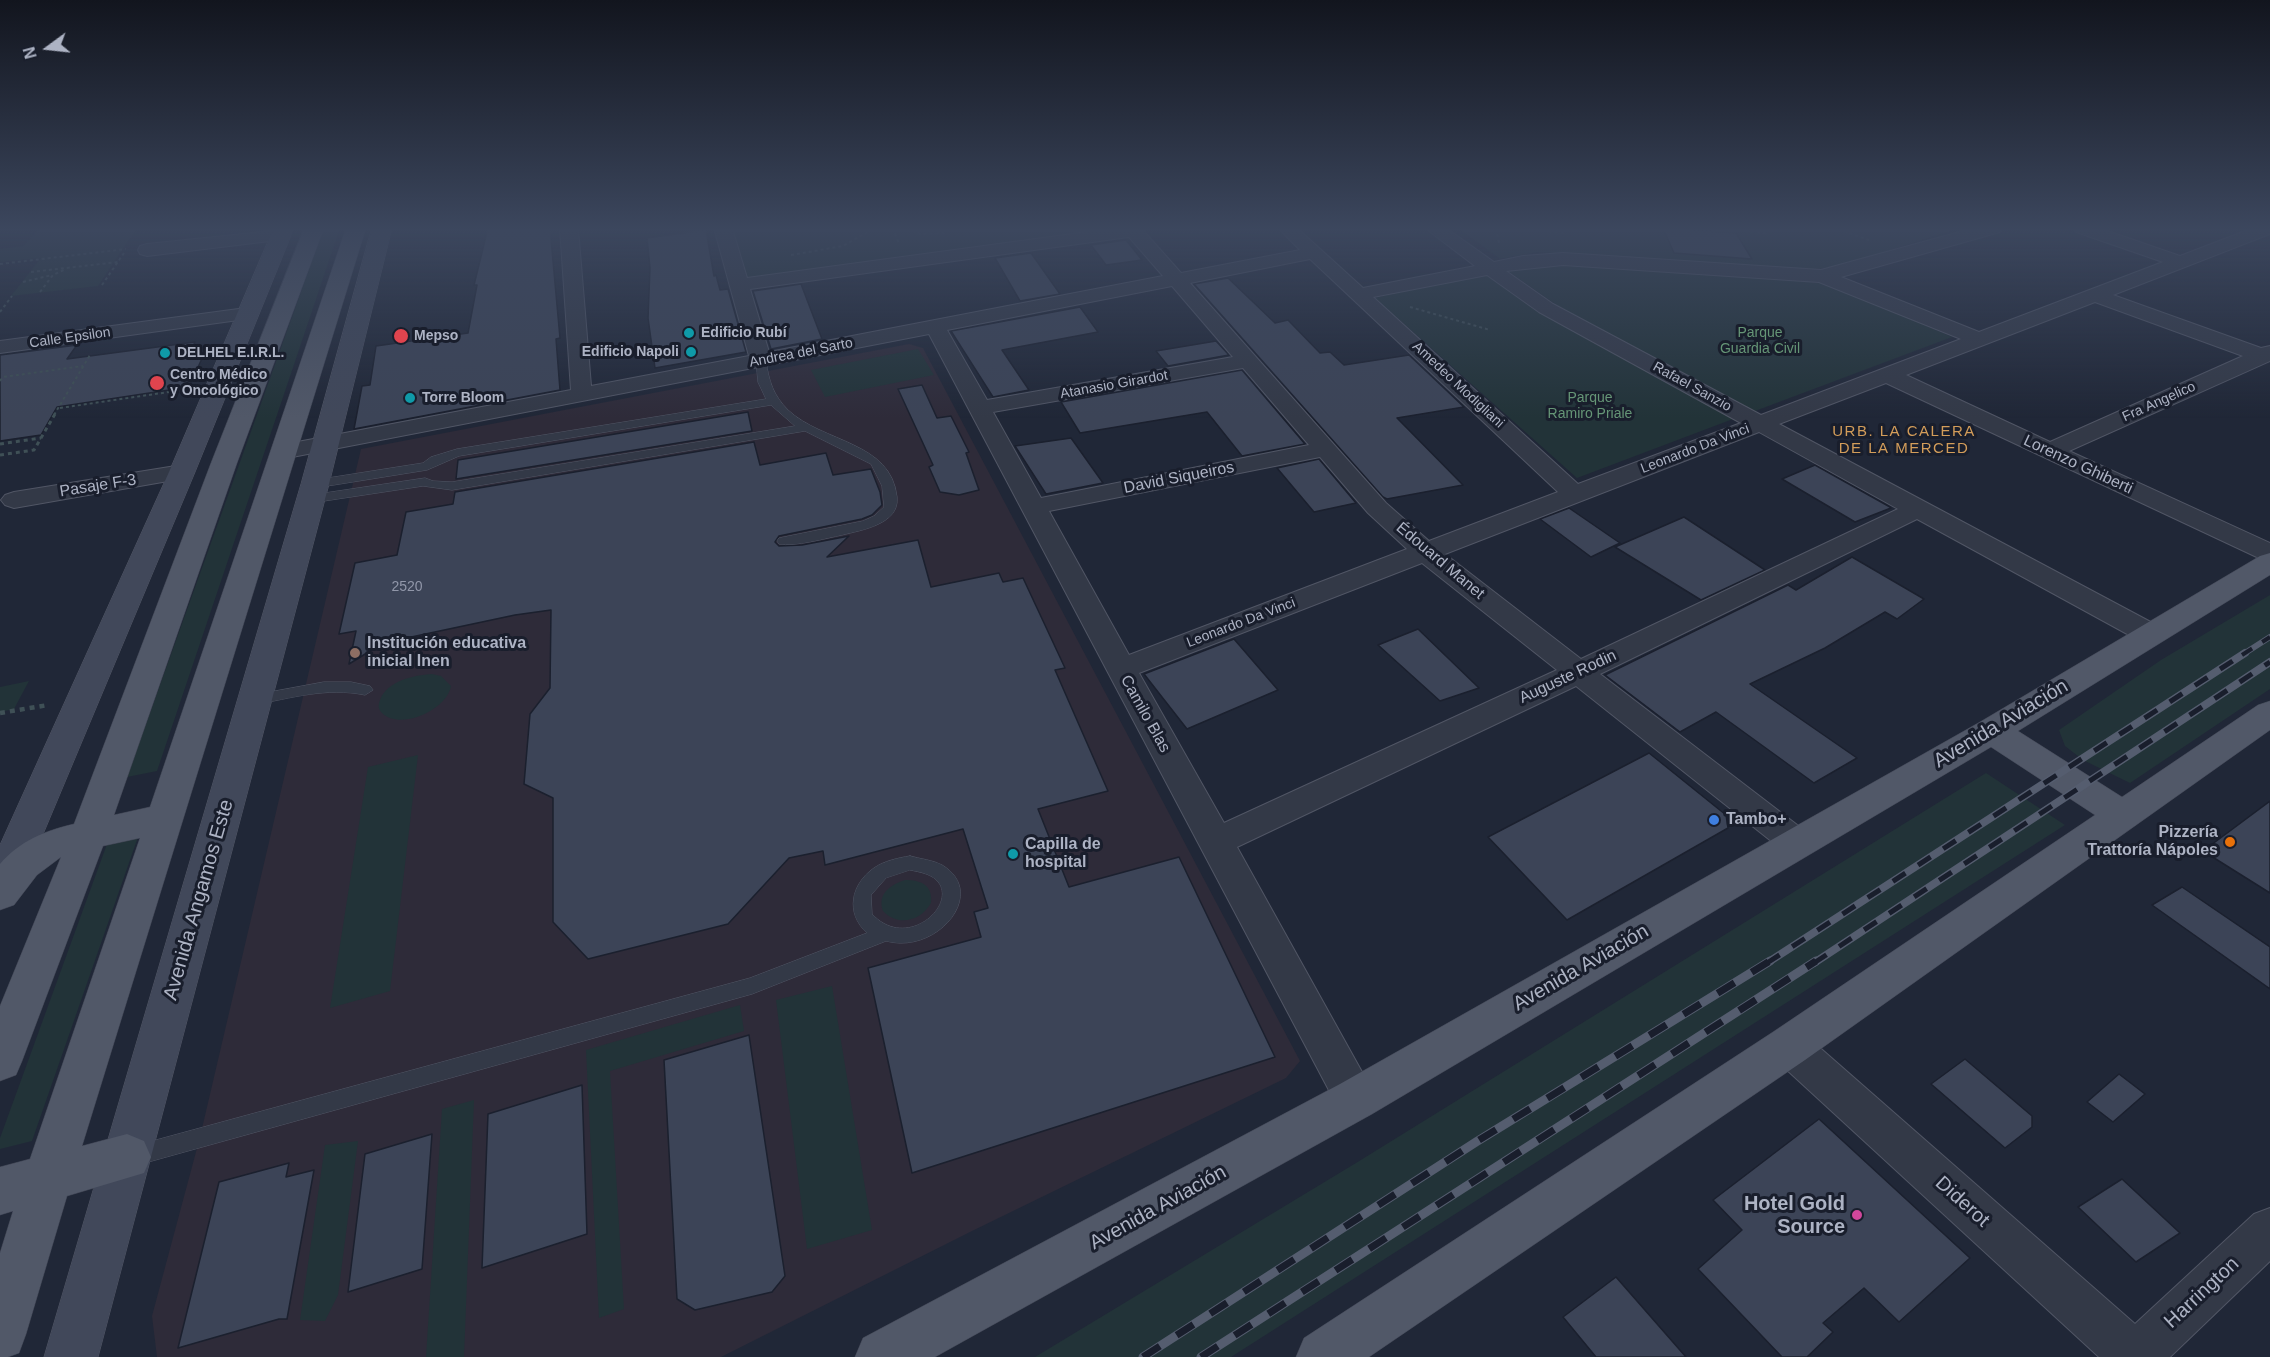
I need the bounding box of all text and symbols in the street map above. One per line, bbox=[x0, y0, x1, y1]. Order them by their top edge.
north arrow bbox=[18, 18, 78, 78]
text: N bbox=[20, 45, 40, 61]
street label: Calle Epsilon bbox=[28, 324, 112, 352]
place label: Edificio Rubí bbox=[701, 325, 787, 341]
park label: Parque Guardia Civil bbox=[1720, 325, 1800, 358]
marker: Edificio Rubí bbox=[682, 326, 696, 340]
marker: Mepso bbox=[392, 327, 410, 345]
place label: Mepso bbox=[414, 328, 458, 344]
street label: Andrea del Sarto bbox=[748, 335, 854, 371]
street label: Amedeo Modigliani bbox=[1409, 338, 1507, 432]
place label: Edificio Napoli bbox=[582, 344, 679, 360]
place label: DELHEL E.I.R.L. bbox=[177, 345, 284, 361]
marker: Edificio Napoli bbox=[684, 345, 698, 359]
marker: DELHEL E.I.R.L. bbox=[158, 346, 172, 360]
street label: Rafael Sanzio bbox=[1650, 359, 1734, 415]
place label: Centro Médico y Oncológico bbox=[170, 367, 267, 400]
street label: Atanasio Girardot bbox=[1059, 367, 1169, 403]
marker: Centro Médico y Oncológico bbox=[148, 374, 166, 392]
street label: Fra Angelico bbox=[2120, 378, 2198, 426]
place label: Torre Bloom bbox=[422, 390, 504, 406]
park label: Parque Ramiro Priale bbox=[1548, 390, 1632, 422]
marker: Torre Bloom bbox=[403, 391, 417, 405]
street label: Leonardo Da Vinci bbox=[1638, 421, 1752, 477]
district label: URB. LA CALERA DE LA MERCED bbox=[1832, 423, 1976, 458]
street label: Lorenzo Ghiberti bbox=[2020, 431, 2136, 499]
street label: David Siqueiros bbox=[1122, 458, 1236, 498]
street label: Pasaje F-3 bbox=[58, 470, 138, 502]
street label: Édouard Manet bbox=[1392, 518, 1488, 604]
house number: 2520 bbox=[391, 579, 423, 595]
street label: Leonardo Da Vinci bbox=[1184, 595, 1298, 651]
place label: Institución educativa inicial Inen bbox=[367, 634, 526, 672]
marker: Institución educativa inicial Inen bbox=[348, 646, 362, 660]
street label: Auguste Rodin bbox=[1516, 646, 1620, 708]
street label: Camilo Blas bbox=[1116, 672, 1174, 756]
street label: Avenida Aviación bbox=[1929, 674, 2073, 774]
street label: Avenida Angamos Este bbox=[159, 797, 239, 1003]
place label: Tambo+ bbox=[1726, 810, 1787, 830]
marker: Tambo+ bbox=[1707, 813, 1721, 827]
place label: Pizzería Trattoría Nápoles bbox=[2087, 823, 2218, 861]
place label: Capilla de hospital bbox=[1025, 835, 1101, 873]
marker: Pizzería Trattoría Nápoles bbox=[2223, 835, 2237, 849]
marker: Capilla de hospital bbox=[1006, 847, 1020, 861]
street label: Avenida Aviación bbox=[1509, 919, 1653, 1017]
street label: Avenida Aviación bbox=[1085, 1160, 1231, 1256]
street label: Diderot bbox=[1930, 1172, 1994, 1232]
place label: Hotel Gold Source bbox=[1744, 1192, 1845, 1239]
marker: Hotel Gold Source bbox=[1850, 1208, 1864, 1222]
street label: Harrington bbox=[2160, 1252, 2244, 1334]

